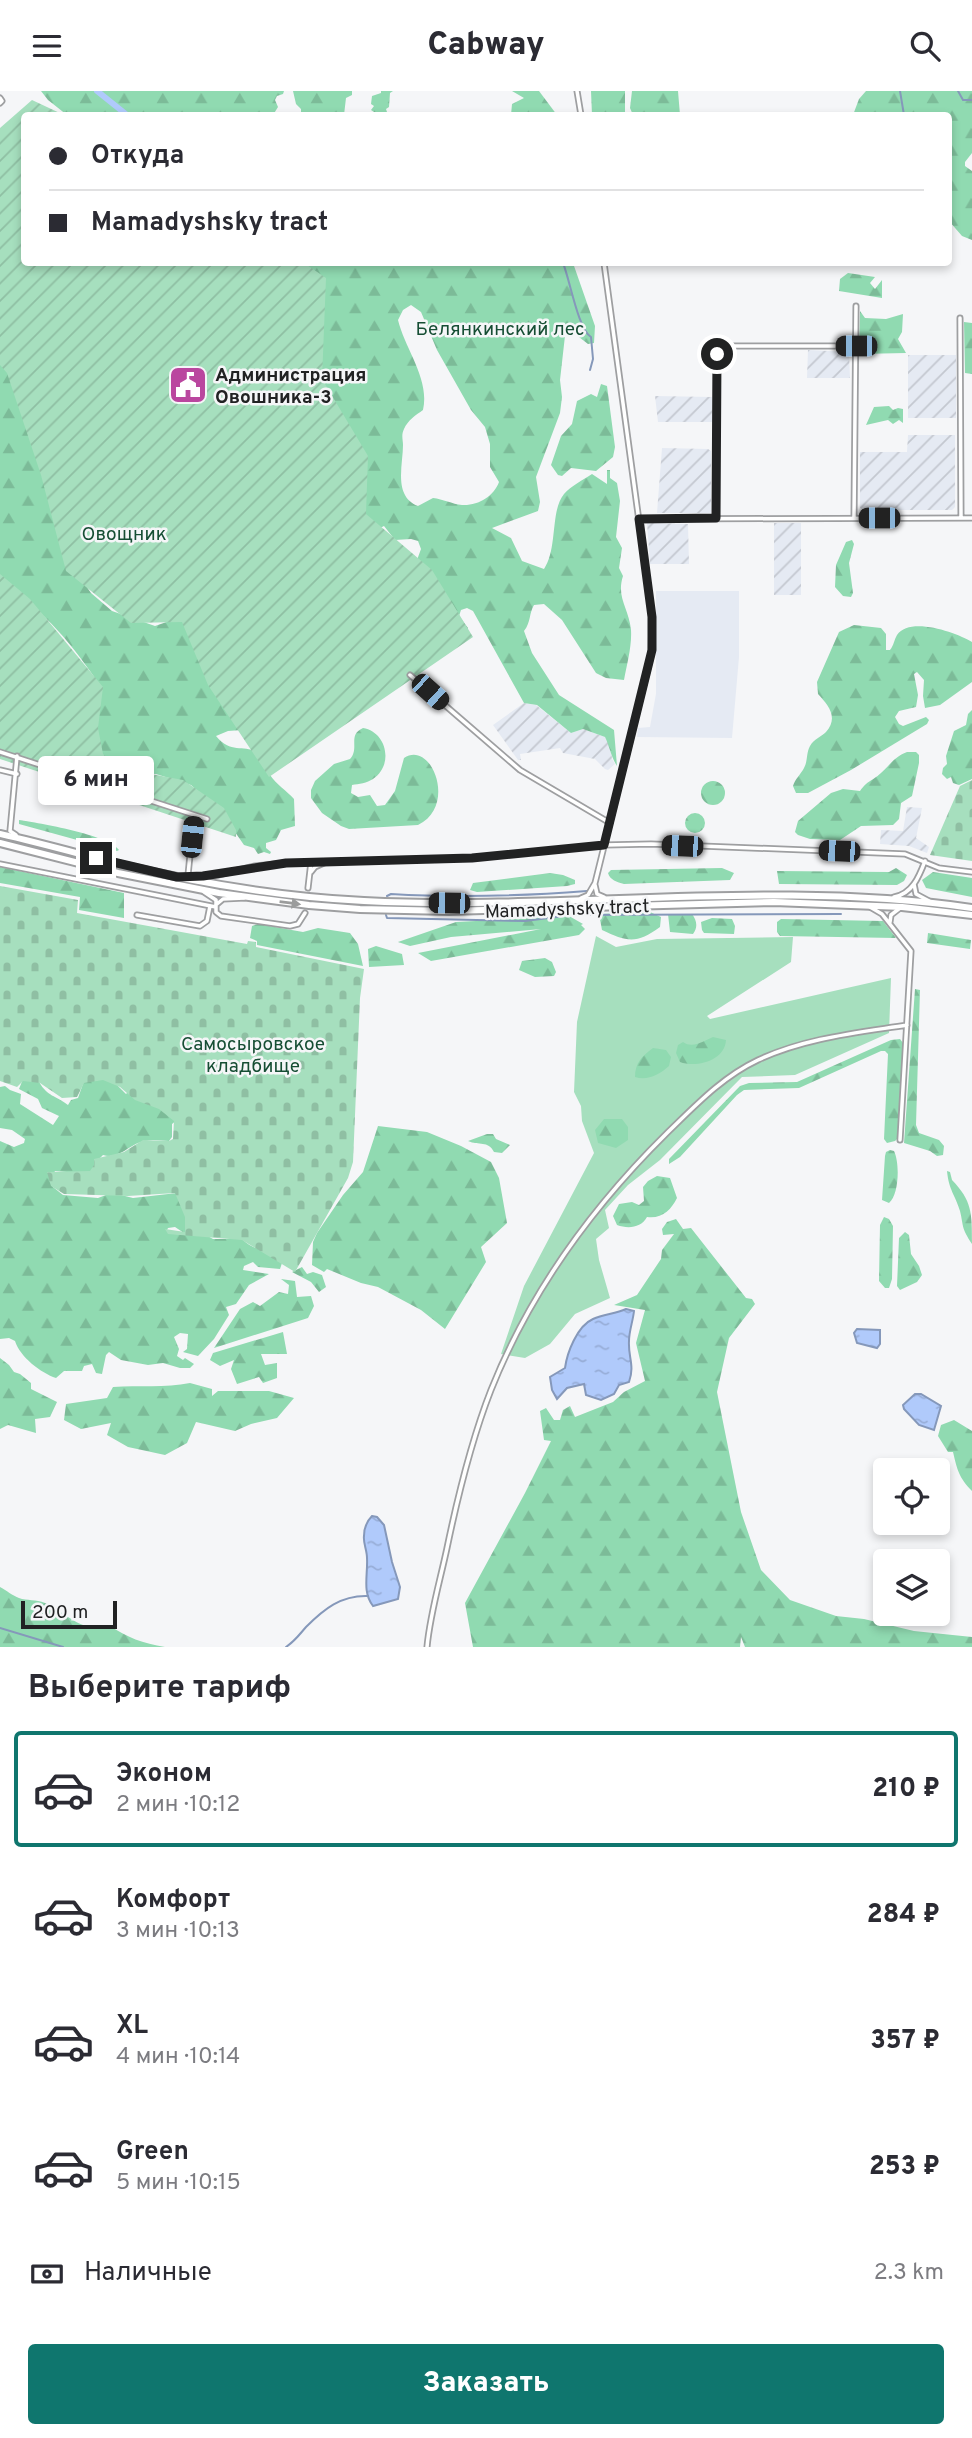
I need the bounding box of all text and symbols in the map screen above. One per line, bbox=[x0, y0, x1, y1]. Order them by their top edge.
text: Cabway bbox=[427, 26, 545, 66]
icon: menu bbox=[28, 27, 66, 65]
icon: search bbox=[906, 27, 944, 65]
text: Откуда bbox=[91, 140, 184, 173]
text: Mamadyshsky tract bbox=[91, 207, 328, 240]
park label: Белянкинский лес bbox=[415, 318, 585, 342]
car bbox=[836, 336, 878, 357]
route start bbox=[701, 338, 733, 370]
public building icon: Администрация Овошника-3 bbox=[167, 364, 209, 406]
place label: Администрация Овошника-3 bbox=[215, 364, 367, 410]
car bbox=[859, 508, 901, 529]
park label: Овощник bbox=[82, 523, 167, 547]
car bbox=[408, 670, 453, 714]
callout: 6 мин bbox=[38, 757, 154, 805]
text: 6 мин bbox=[63, 766, 129, 795]
car bbox=[180, 815, 205, 859]
car bbox=[661, 835, 704, 857]
car bbox=[818, 840, 861, 862]
route end bbox=[80, 842, 112, 874]
car bbox=[428, 892, 471, 914]
street label: Mamadyshsky tract bbox=[484, 895, 650, 925]
one-way arrow bbox=[279, 897, 301, 908]
park label: Самосыровское кладбище bbox=[181, 1033, 325, 1079]
map controls bbox=[873, 1458, 950, 1626]
button: locate bbox=[873, 1458, 950, 1535]
button: layers bbox=[873, 1549, 950, 1626]
scale bar bbox=[21, 1598, 117, 1630]
text: 200 m bbox=[32, 1601, 88, 1625]
text: Выберите тариф bbox=[28, 1669, 291, 1709]
icon: car bbox=[32, 1758, 95, 1821]
text: Эконом bbox=[116, 1758, 212, 1791]
text: 210 ₽ bbox=[872, 1773, 940, 1806]
text: 2 мин · 10:12 bbox=[116, 1791, 240, 1820]
icon: car bbox=[32, 1884, 95, 1947]
text: Комфорт bbox=[116, 1884, 230, 1917]
text: 284 ₽ bbox=[867, 1899, 940, 1932]
text: 3 мин · 10:13 bbox=[116, 1917, 240, 1946]
icon: car bbox=[32, 2010, 95, 2073]
text: XL bbox=[116, 2010, 148, 2043]
text: 357 ₽ bbox=[870, 2025, 940, 2058]
text: 4 мин · 10:14 bbox=[116, 2043, 240, 2072]
icon: car bbox=[32, 2136, 95, 2199]
text: Green bbox=[116, 2136, 189, 2169]
text: 253 ₽ bbox=[869, 2151, 940, 2184]
text: 5 мин · 10:15 bbox=[116, 2169, 241, 2198]
icon: cash bbox=[28, 2255, 66, 2293]
text: Наличные bbox=[84, 2257, 212, 2290]
text: 2.3 km bbox=[874, 2259, 944, 2288]
button: Заказать bbox=[28, 2344, 944, 2424]

